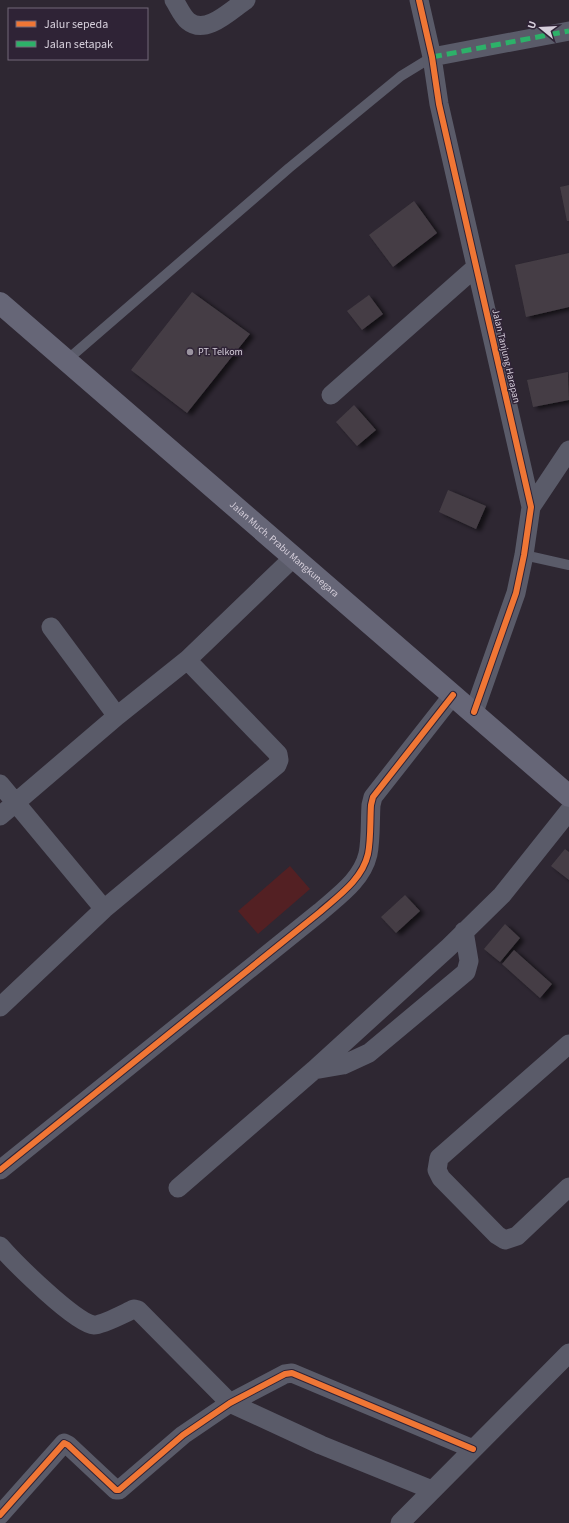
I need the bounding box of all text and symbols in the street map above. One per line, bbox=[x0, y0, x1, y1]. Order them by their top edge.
legend bbox=[8, 8, 148, 60]
north arrow bbox=[521, 8, 561, 48]
text: Jalur sepeda bbox=[44, 16, 108, 33]
text: U bbox=[524, 19, 540, 31]
text: Jalan setapak bbox=[44, 36, 113, 53]
street label: Jalan Tanjung Harapan bbox=[488, 308, 524, 404]
place label: PT. Telkom bbox=[198, 345, 243, 359]
marker: PT. Telkom bbox=[185, 347, 195, 357]
street label: Jalan Much. Prabu Mangkunegara bbox=[226, 498, 342, 601]

